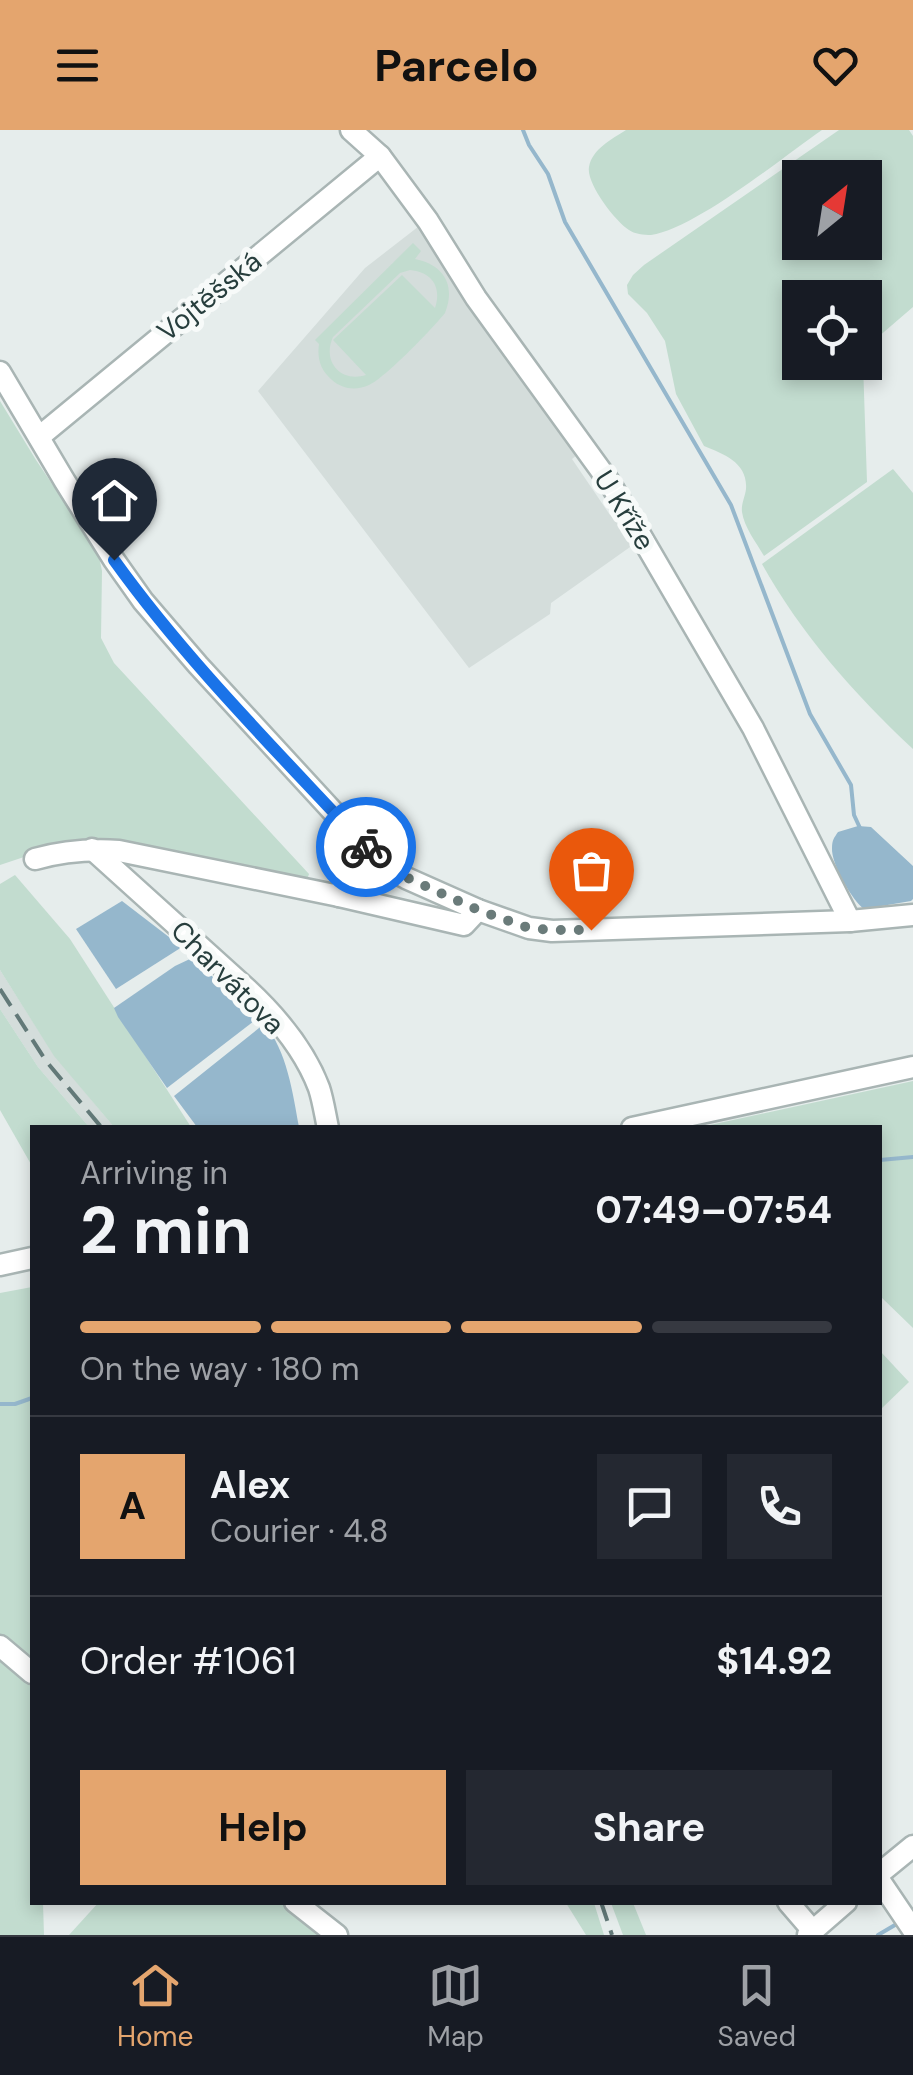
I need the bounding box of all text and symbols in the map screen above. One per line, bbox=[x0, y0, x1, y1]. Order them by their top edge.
text: Parcelo bbox=[374, 36, 539, 95]
icon: menu bbox=[50, 38, 105, 93]
icon: heart bbox=[808, 38, 863, 93]
north arrow bbox=[782, 160, 882, 260]
map controls bbox=[782, 160, 882, 380]
street label: Vojtěšská bbox=[149, 243, 269, 350]
button: locate bbox=[782, 280, 882, 380]
pin bbox=[72, 458, 157, 561]
street label: U Kříže bbox=[586, 463, 663, 557]
icon: home bbox=[87, 473, 142, 528]
courier bbox=[316, 797, 416, 897]
icon: bike bbox=[339, 820, 394, 875]
pin bbox=[549, 828, 634, 931]
icon: bag bbox=[564, 843, 619, 898]
street label: Charvátova bbox=[163, 912, 293, 1042]
text: Arriving in bbox=[80, 1152, 228, 1194]
text: 07:49–07:54 bbox=[595, 1185, 832, 1235]
text: 2 min bbox=[80, 1189, 252, 1273]
text: On the way · 180 m bbox=[80, 1348, 360, 1390]
button: chat bbox=[597, 1454, 702, 1559]
button: phone bbox=[727, 1454, 832, 1559]
text: Alex bbox=[210, 1460, 290, 1510]
text: A bbox=[119, 1481, 146, 1531]
text: Courier · 4.8 bbox=[210, 1510, 388, 1552]
text: Order #1061 bbox=[80, 1636, 296, 1686]
text: $14.92 bbox=[716, 1636, 832, 1686]
button: Help bbox=[80, 1770, 446, 1885]
button: Share bbox=[466, 1770, 832, 1885]
tab: Home bbox=[117, 1958, 193, 2055]
tab: Map bbox=[427, 1958, 484, 2055]
tab: Saved bbox=[718, 1958, 796, 2055]

